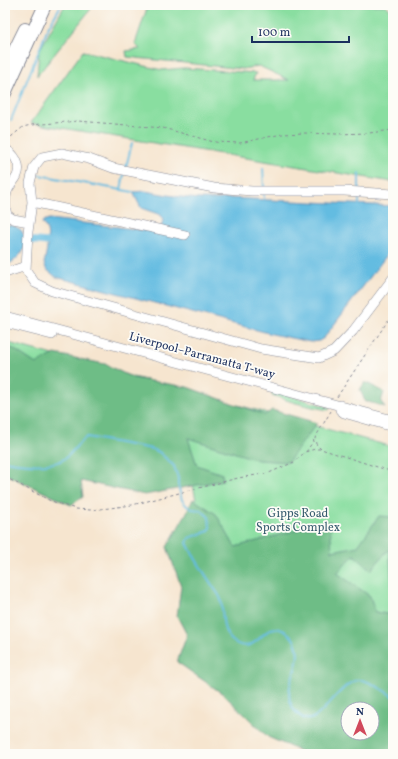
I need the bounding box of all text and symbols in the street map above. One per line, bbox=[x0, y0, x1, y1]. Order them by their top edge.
scale bar bbox=[252, 18, 349, 44]
text: 100 m bbox=[258, 25, 291, 41]
street label: Liverpool–Parramatta T-way bbox=[127, 329, 277, 383]
park label: Gipps Road Sports Complex bbox=[256, 506, 340, 536]
north arrow bbox=[340, 701, 380, 741]
text: N bbox=[356, 705, 364, 720]

